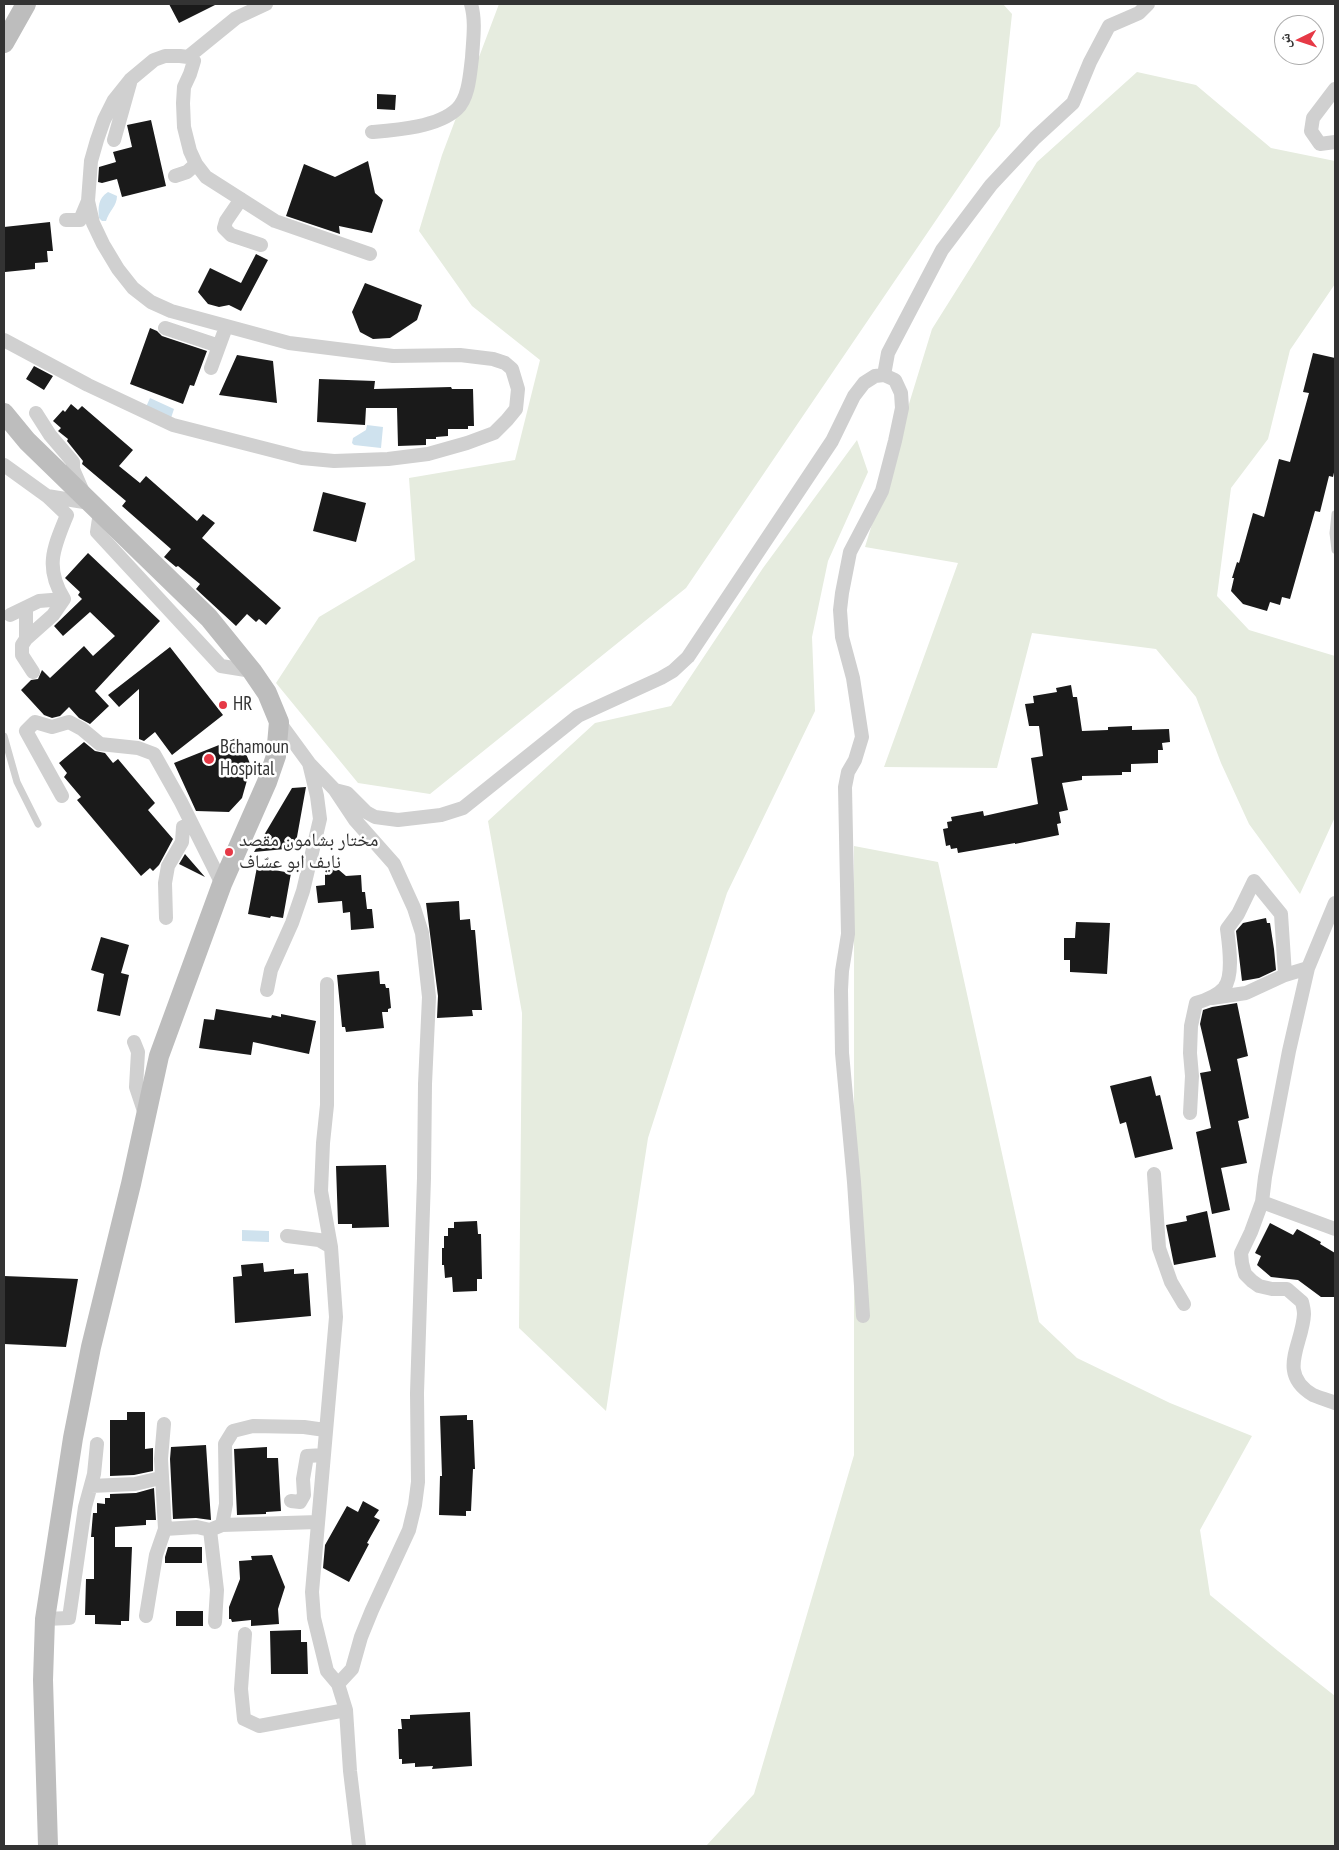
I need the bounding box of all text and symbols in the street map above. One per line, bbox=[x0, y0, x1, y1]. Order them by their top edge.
north arrow bbox=[1274, 15, 1324, 65]
text: ش bbox=[1276, 33, 1295, 49]
place label: HR bbox=[233, 694, 252, 716]
marker: HR bbox=[217, 699, 229, 711]
place label: Bchamoun Hospital bbox=[220, 737, 289, 781]
marker: Bchamoun Hospital bbox=[202, 752, 216, 766]
place label: مختار بشامون مقصد نايف ابو عسّاف bbox=[239, 830, 378, 874]
marker: مختار بشامون مقصد نايف ابو عسّاف bbox=[223, 846, 235, 858]

